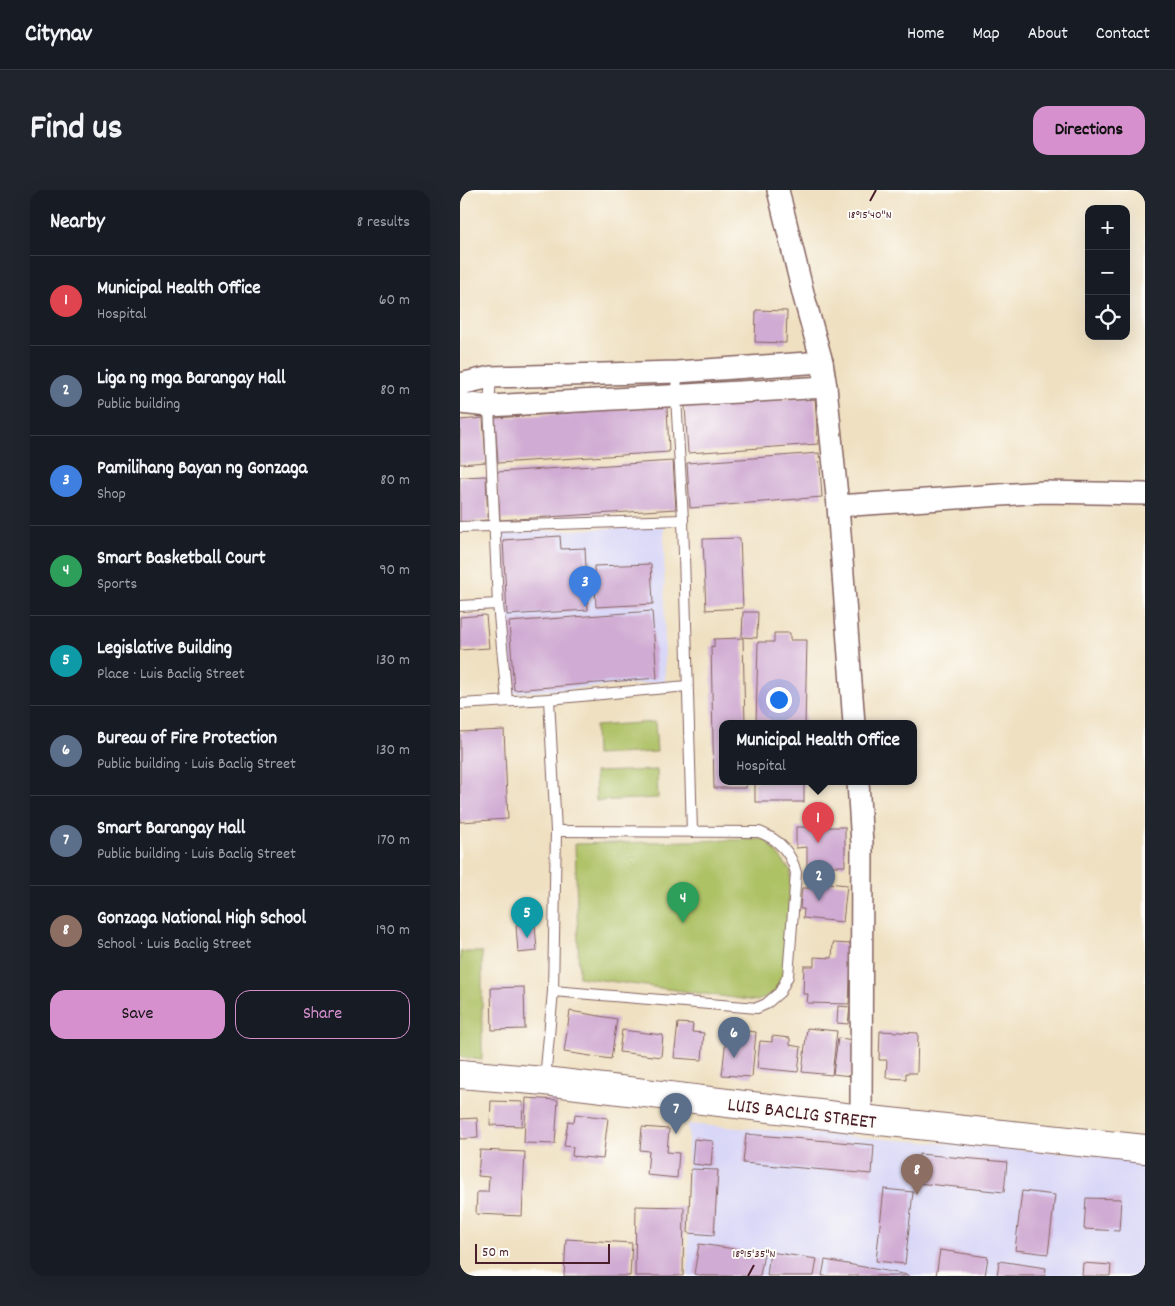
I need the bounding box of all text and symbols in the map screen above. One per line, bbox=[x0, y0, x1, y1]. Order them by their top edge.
text: Citynav bbox=[25, 18, 92, 52]
text: Home bbox=[907, 22, 944, 47]
text: Map bbox=[972, 22, 1000, 47]
text: About bbox=[1028, 22, 1068, 47]
text: Contact bbox=[1096, 22, 1150, 47]
text: Find us bbox=[30, 105, 122, 155]
button: Directions bbox=[1033, 106, 1145, 155]
map controls bbox=[1085, 205, 1130, 340]
button: + bbox=[1085, 205, 1130, 250]
text: 18°15'40"N bbox=[848, 207, 892, 224]
text: Nearby bbox=[50, 208, 105, 238]
text: 8 results bbox=[357, 211, 410, 234]
button: − bbox=[1085, 250, 1130, 295]
text: Municipal Health Office bbox=[97, 276, 261, 303]
text: 1 bbox=[64, 289, 68, 312]
text: 60 m bbox=[379, 289, 410, 312]
button: locate bbox=[1085, 295, 1130, 340]
text: Hospital bbox=[97, 303, 147, 326]
text: Liga ng mga Barangay Hall bbox=[97, 366, 286, 393]
text: 2 bbox=[63, 379, 70, 402]
text: 80 m bbox=[380, 379, 410, 402]
text: Public building bbox=[97, 393, 180, 416]
text: Pamilihang Bayan ng Gonzaga bbox=[97, 456, 307, 483]
text: 3 bbox=[62, 469, 70, 492]
text: 80 m bbox=[380, 469, 410, 492]
text: Shop bbox=[97, 483, 126, 506]
text: Smart Basketball Court bbox=[97, 546, 265, 573]
text: 4 bbox=[63, 559, 69, 582]
text: 90 m bbox=[379, 559, 410, 582]
pin: 3 bbox=[569, 566, 601, 607]
text: Sports bbox=[97, 573, 137, 596]
text: Legislative Building bbox=[97, 636, 232, 663]
text: 5 bbox=[62, 649, 70, 672]
text: 130 m bbox=[376, 649, 410, 672]
text: Place · Luis Baclig Street bbox=[97, 663, 245, 686]
your location bbox=[766, 687, 792, 713]
popup bbox=[719, 720, 917, 785]
text: Bureau of Fire Protection bbox=[97, 726, 277, 753]
text: Municipal Health Office bbox=[736, 728, 900, 755]
text: 6 bbox=[62, 739, 70, 762]
text: 130 m bbox=[376, 739, 410, 762]
text: Public building · Luis Baclig Street bbox=[97, 753, 296, 776]
text: Hospital bbox=[736, 755, 786, 778]
pin: 1 bbox=[802, 802, 834, 843]
text: Smart Barangay Hall bbox=[97, 816, 245, 843]
text: 7 bbox=[63, 829, 69, 852]
text: 170 m bbox=[377, 829, 410, 852]
text: Public building · Luis Baclig Street bbox=[97, 843, 296, 866]
pin: 2 bbox=[803, 860, 835, 901]
pin: 4 bbox=[667, 882, 699, 923]
pin: 5 bbox=[511, 897, 543, 938]
text: Gonzaga National High School bbox=[97, 906, 306, 933]
text: 8 bbox=[63, 919, 69, 942]
text: 190 m bbox=[376, 919, 410, 942]
text: School · Luis Baclig Street bbox=[97, 933, 251, 956]
button: Save bbox=[50, 990, 225, 1039]
button: Share bbox=[235, 990, 410, 1039]
pin: 6 bbox=[718, 1017, 750, 1058]
street label: LUIS BACLIG STREET bbox=[726, 1092, 878, 1138]
pin: 7 bbox=[660, 1093, 692, 1134]
pin: 8 bbox=[901, 1154, 933, 1195]
scale bar bbox=[475, 1241, 610, 1264]
text: 50 m bbox=[482, 1243, 509, 1263]
text: 18°15'35"N bbox=[733, 1246, 776, 1263]

